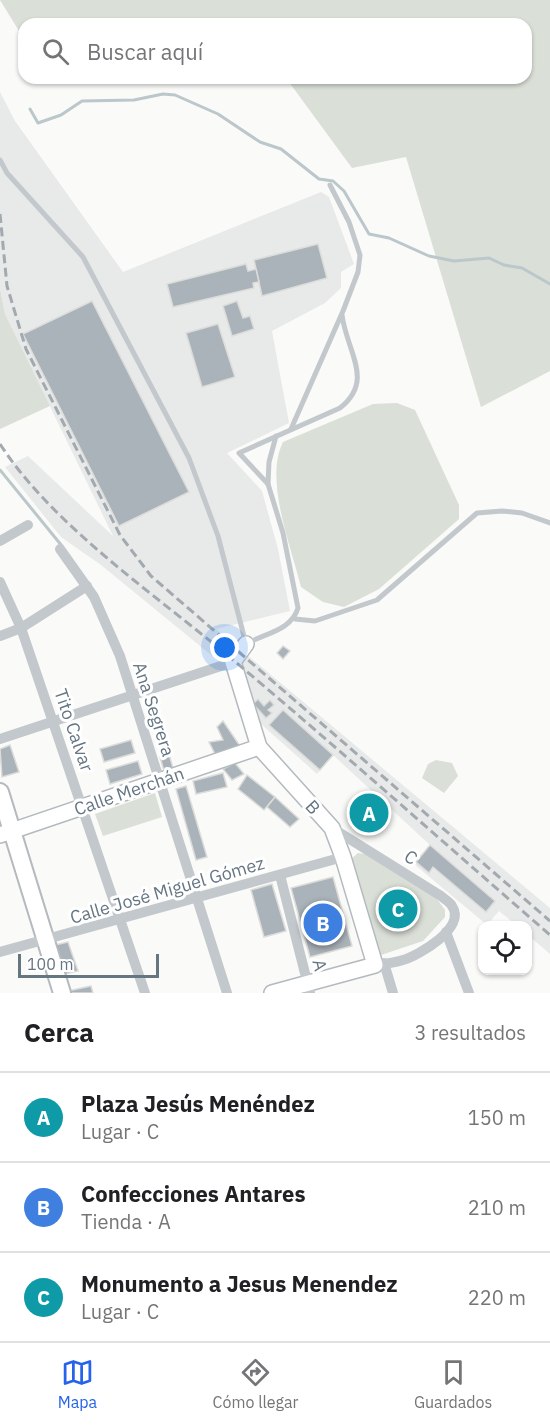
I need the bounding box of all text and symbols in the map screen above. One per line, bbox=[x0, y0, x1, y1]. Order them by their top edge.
search box bbox=[18, 18, 532, 84]
icon: search bbox=[39, 35, 72, 68]
text: Buscar aquí bbox=[87, 37, 203, 66]
your location bbox=[210, 633, 239, 662]
street label: Ana Segrera bbox=[128, 659, 180, 760]
street label: Tito Calvar bbox=[49, 686, 99, 775]
street label: Calle Merchán bbox=[71, 761, 187, 821]
pin: A bbox=[350, 790, 388, 836]
street label: B bbox=[301, 795, 325, 819]
street label: C bbox=[400, 844, 422, 870]
street label: Calle José Miguel Gómez bbox=[67, 851, 267, 929]
pin: C bbox=[378, 886, 418, 932]
pin: B bbox=[304, 900, 342, 946]
map controls bbox=[478, 921, 532, 975]
button: locate bbox=[478, 921, 532, 975]
scale bar bbox=[18, 951, 159, 978]
text: 100 m bbox=[27, 954, 74, 974]
street label: A bbox=[307, 957, 333, 974]
text: Cerca bbox=[24, 1015, 94, 1049]
text: 3 resultados bbox=[414, 1019, 526, 1046]
text: Plaza Jesús Menéndez bbox=[81, 1089, 315, 1118]
text: A bbox=[37, 1104, 50, 1131]
text: 150 m bbox=[468, 1104, 526, 1131]
text: Lugar · C bbox=[81, 1118, 159, 1145]
text: Confecciones Antares bbox=[81, 1179, 306, 1208]
text: B bbox=[37, 1194, 50, 1221]
text: 210 m bbox=[468, 1194, 526, 1221]
text: Tienda · A bbox=[81, 1208, 171, 1235]
text: Monumento a Jesus Menendez bbox=[81, 1269, 398, 1298]
text: C bbox=[37, 1284, 50, 1311]
text: 220 m bbox=[468, 1284, 526, 1311]
text: Lugar · C bbox=[81, 1298, 159, 1325]
tab: Mapa bbox=[58, 1356, 97, 1412]
tab: Cómo llegar bbox=[213, 1356, 298, 1412]
tab: Guardados bbox=[414, 1356, 492, 1412]

